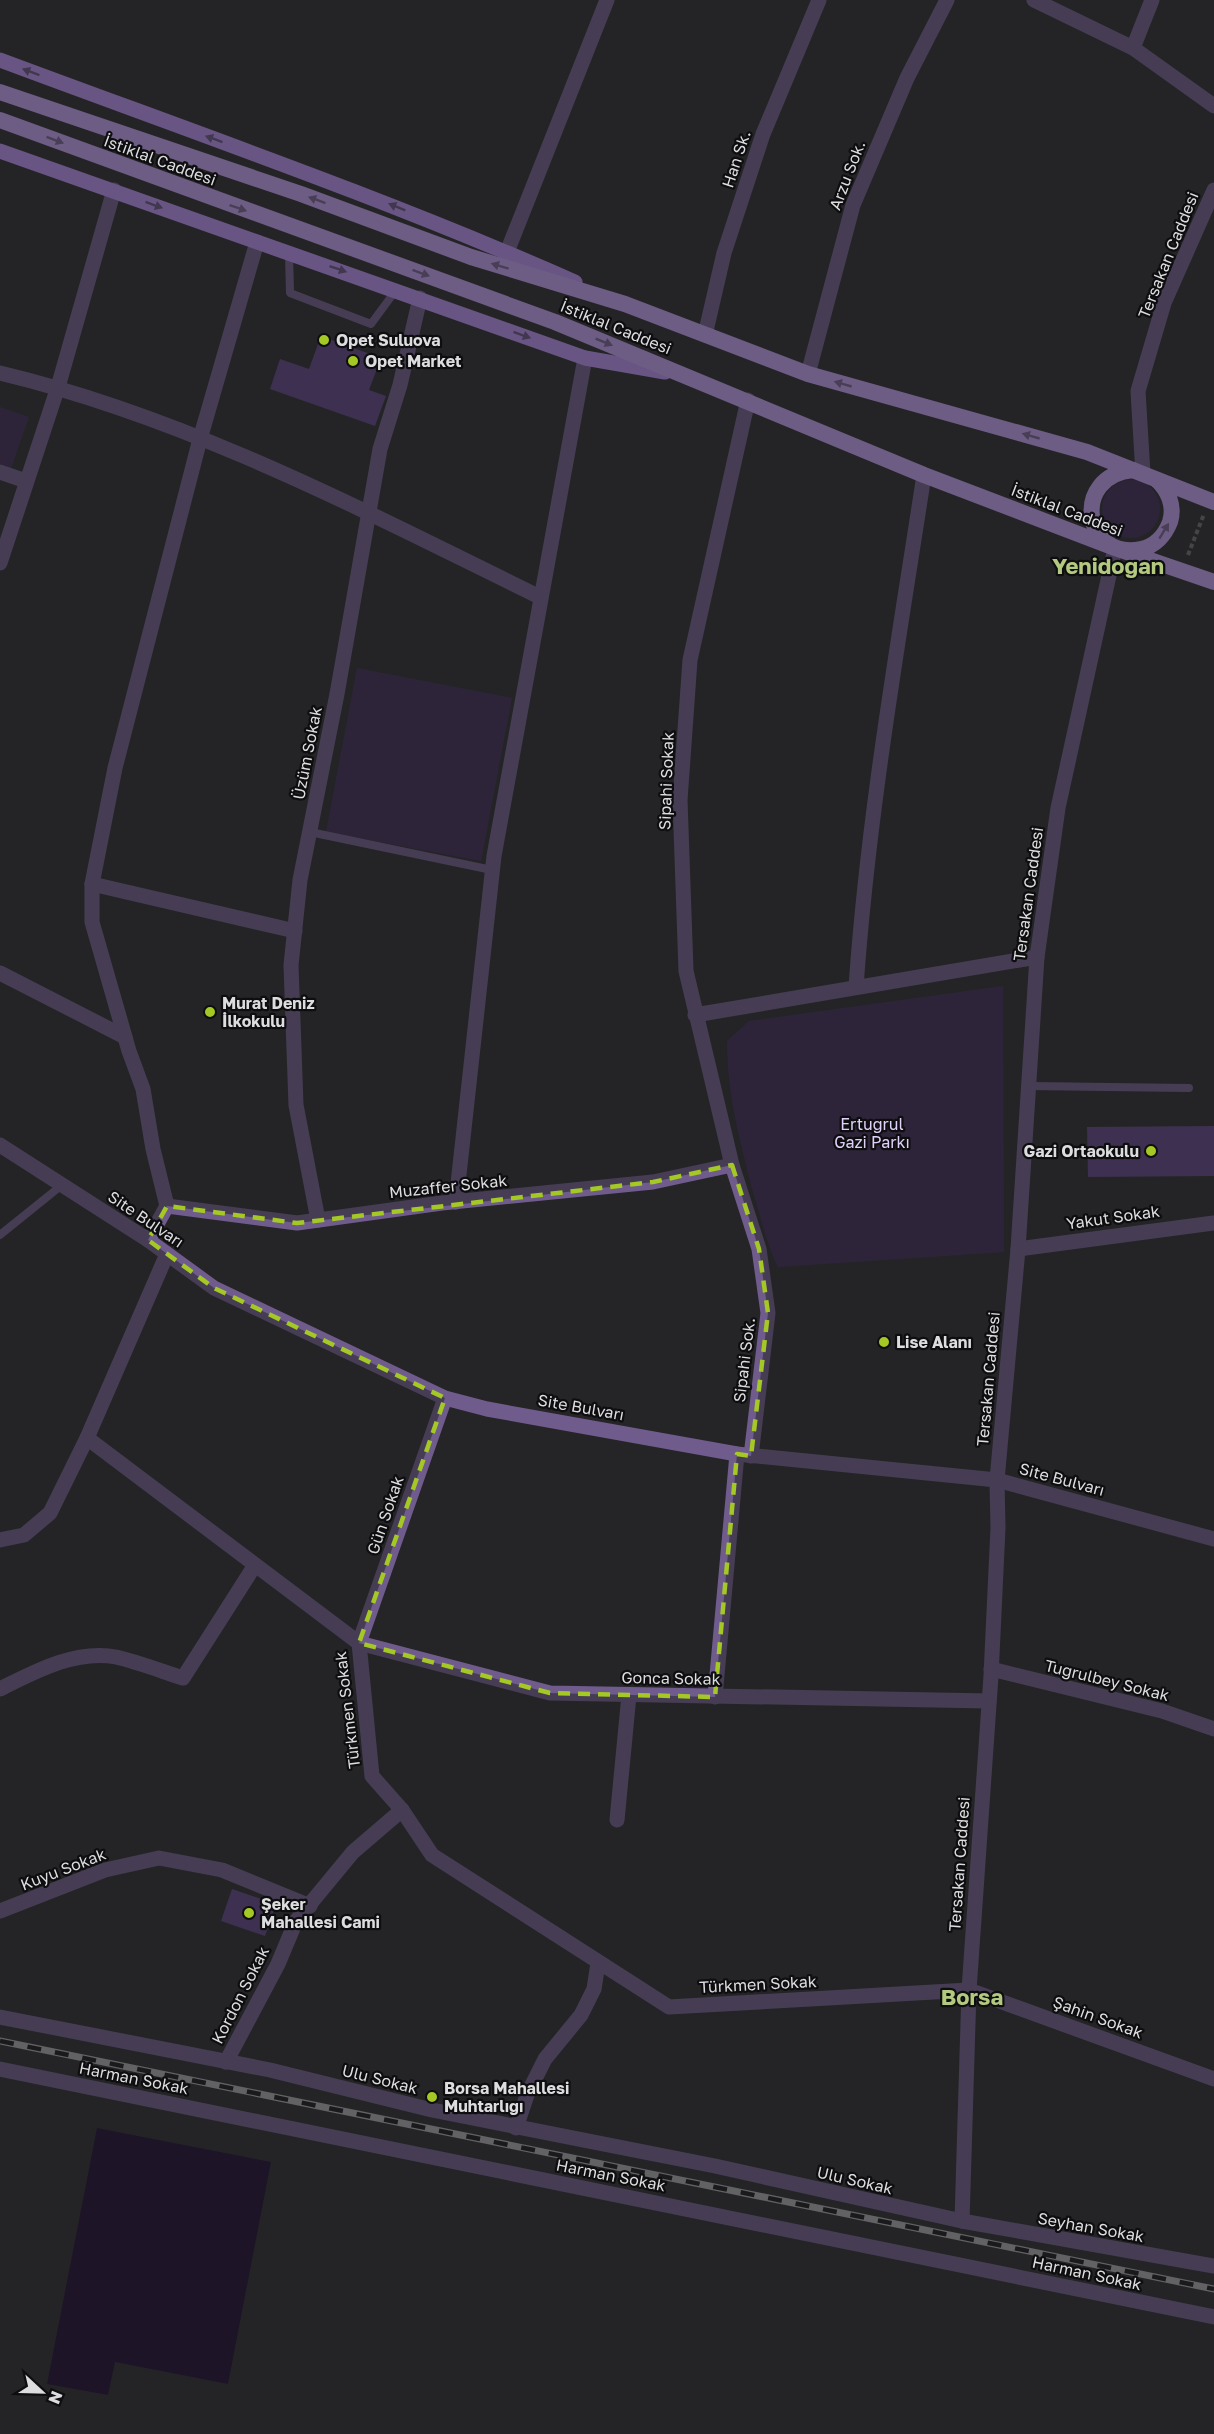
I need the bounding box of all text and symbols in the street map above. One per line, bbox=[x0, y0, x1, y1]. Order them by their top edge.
one-way arrow bbox=[22, 66, 40, 76]
street label: Han Sk. bbox=[717, 128, 755, 190]
street label: İstiklal Caddesi bbox=[101, 130, 219, 190]
one-way arrow bbox=[205, 133, 223, 143]
one-way arrow bbox=[46, 136, 64, 146]
street label: Arzu Sok. bbox=[825, 137, 869, 213]
street label: Tersakan Caddesi bbox=[1133, 189, 1203, 321]
one-way arrow bbox=[308, 195, 326, 204]
one-way arrow bbox=[145, 200, 163, 210]
one-way arrow bbox=[388, 202, 406, 211]
one-way arrow bbox=[229, 204, 247, 214]
one-way arrow bbox=[491, 261, 509, 270]
one-way arrow bbox=[329, 264, 347, 274]
one-way arrow bbox=[413, 269, 431, 279]
street label: İstiklal Caddesi bbox=[557, 296, 675, 358]
place label: Opet Suluova bbox=[336, 330, 441, 350]
one-way arrow bbox=[513, 330, 531, 340]
marker: Opet Suluova bbox=[317, 333, 331, 347]
one-way arrow bbox=[595, 337, 613, 347]
place label: Opet Market bbox=[365, 351, 461, 371]
marker: Opet Market bbox=[346, 354, 360, 368]
one-way arrow bbox=[834, 378, 853, 388]
one-way arrow bbox=[1022, 431, 1040, 441]
street label: İstiklal Caddesi bbox=[1008, 479, 1126, 541]
one-way arrow bbox=[1159, 523, 1170, 539]
district label: Yenidoğan bbox=[1052, 552, 1164, 579]
street label: Üzüm Sokak bbox=[288, 705, 326, 801]
street label: Sipahi Sokak bbox=[654, 732, 678, 830]
street label: Tersakan Caddesi bbox=[1009, 826, 1047, 962]
place label: Murat Deniz İlkokulu bbox=[222, 993, 315, 1031]
marker: Murat Deniz İlkokulu bbox=[203, 1005, 217, 1019]
park label: Ertuğrul Gazi Parkı bbox=[834, 1114, 910, 1152]
place label: Gazi Ortaokulu bbox=[1024, 1141, 1139, 1161]
marker: Gazi Ortaokulu bbox=[1144, 1144, 1158, 1158]
street label: Muzaffer Sokak bbox=[388, 1170, 508, 1202]
street label: Site Bulvarı bbox=[104, 1186, 188, 1252]
street label: Yakut Sokak bbox=[1065, 1201, 1161, 1233]
street label: Tersakan Caddesi bbox=[972, 1311, 1004, 1447]
street label: Sipahi Sok. bbox=[729, 1316, 759, 1404]
place label: Lise Alanı bbox=[896, 1332, 972, 1352]
marker: Lise Alanı bbox=[877, 1335, 891, 1349]
street label: Site Bulvarı bbox=[536, 1390, 626, 1424]
street label: Site Bulvarı bbox=[1017, 1458, 1107, 1500]
street label: Gün Sokak bbox=[362, 1473, 408, 1557]
street label: Türkmen Sokak bbox=[330, 1650, 364, 1770]
street label: Tuğrulbey Sokak bbox=[1043, 1655, 1171, 1705]
street label: Gonca Sokak bbox=[621, 1667, 721, 1689]
street label: Tersakan Caddesi bbox=[944, 1796, 974, 1932]
street label: Kuyu Sokak bbox=[17, 1844, 109, 1894]
place label: Şeker Mahallesi Cami bbox=[261, 1894, 380, 1932]
marker: Şeker Mahallesi Cami bbox=[242, 1906, 256, 1920]
street label: Kordon Sokak bbox=[207, 1943, 273, 2047]
street label: Türkmen Sokak bbox=[699, 1971, 817, 1997]
district label: Borsa bbox=[941, 1983, 1003, 2010]
street label: Şahin Sokak bbox=[1050, 1992, 1146, 2042]
street label: Harman Sokak bbox=[77, 2058, 191, 2098]
street label: Ulu Sokak bbox=[340, 2060, 420, 2098]
place label: Borsa Mahallesi Muhtarlığı bbox=[444, 2078, 569, 2116]
marker: Borsa Mahallesi Muhtarlığı bbox=[425, 2090, 439, 2104]
street label: Harman Sokak bbox=[554, 2155, 668, 2195]
street label: Ulu Sokak bbox=[815, 2162, 895, 2198]
street label: Seyhan Sokak bbox=[1036, 2208, 1146, 2246]
street label: Harman Sokak bbox=[1030, 2252, 1144, 2294]
north arrow bbox=[12, 2362, 72, 2422]
text: N bbox=[44, 2388, 67, 2407]

